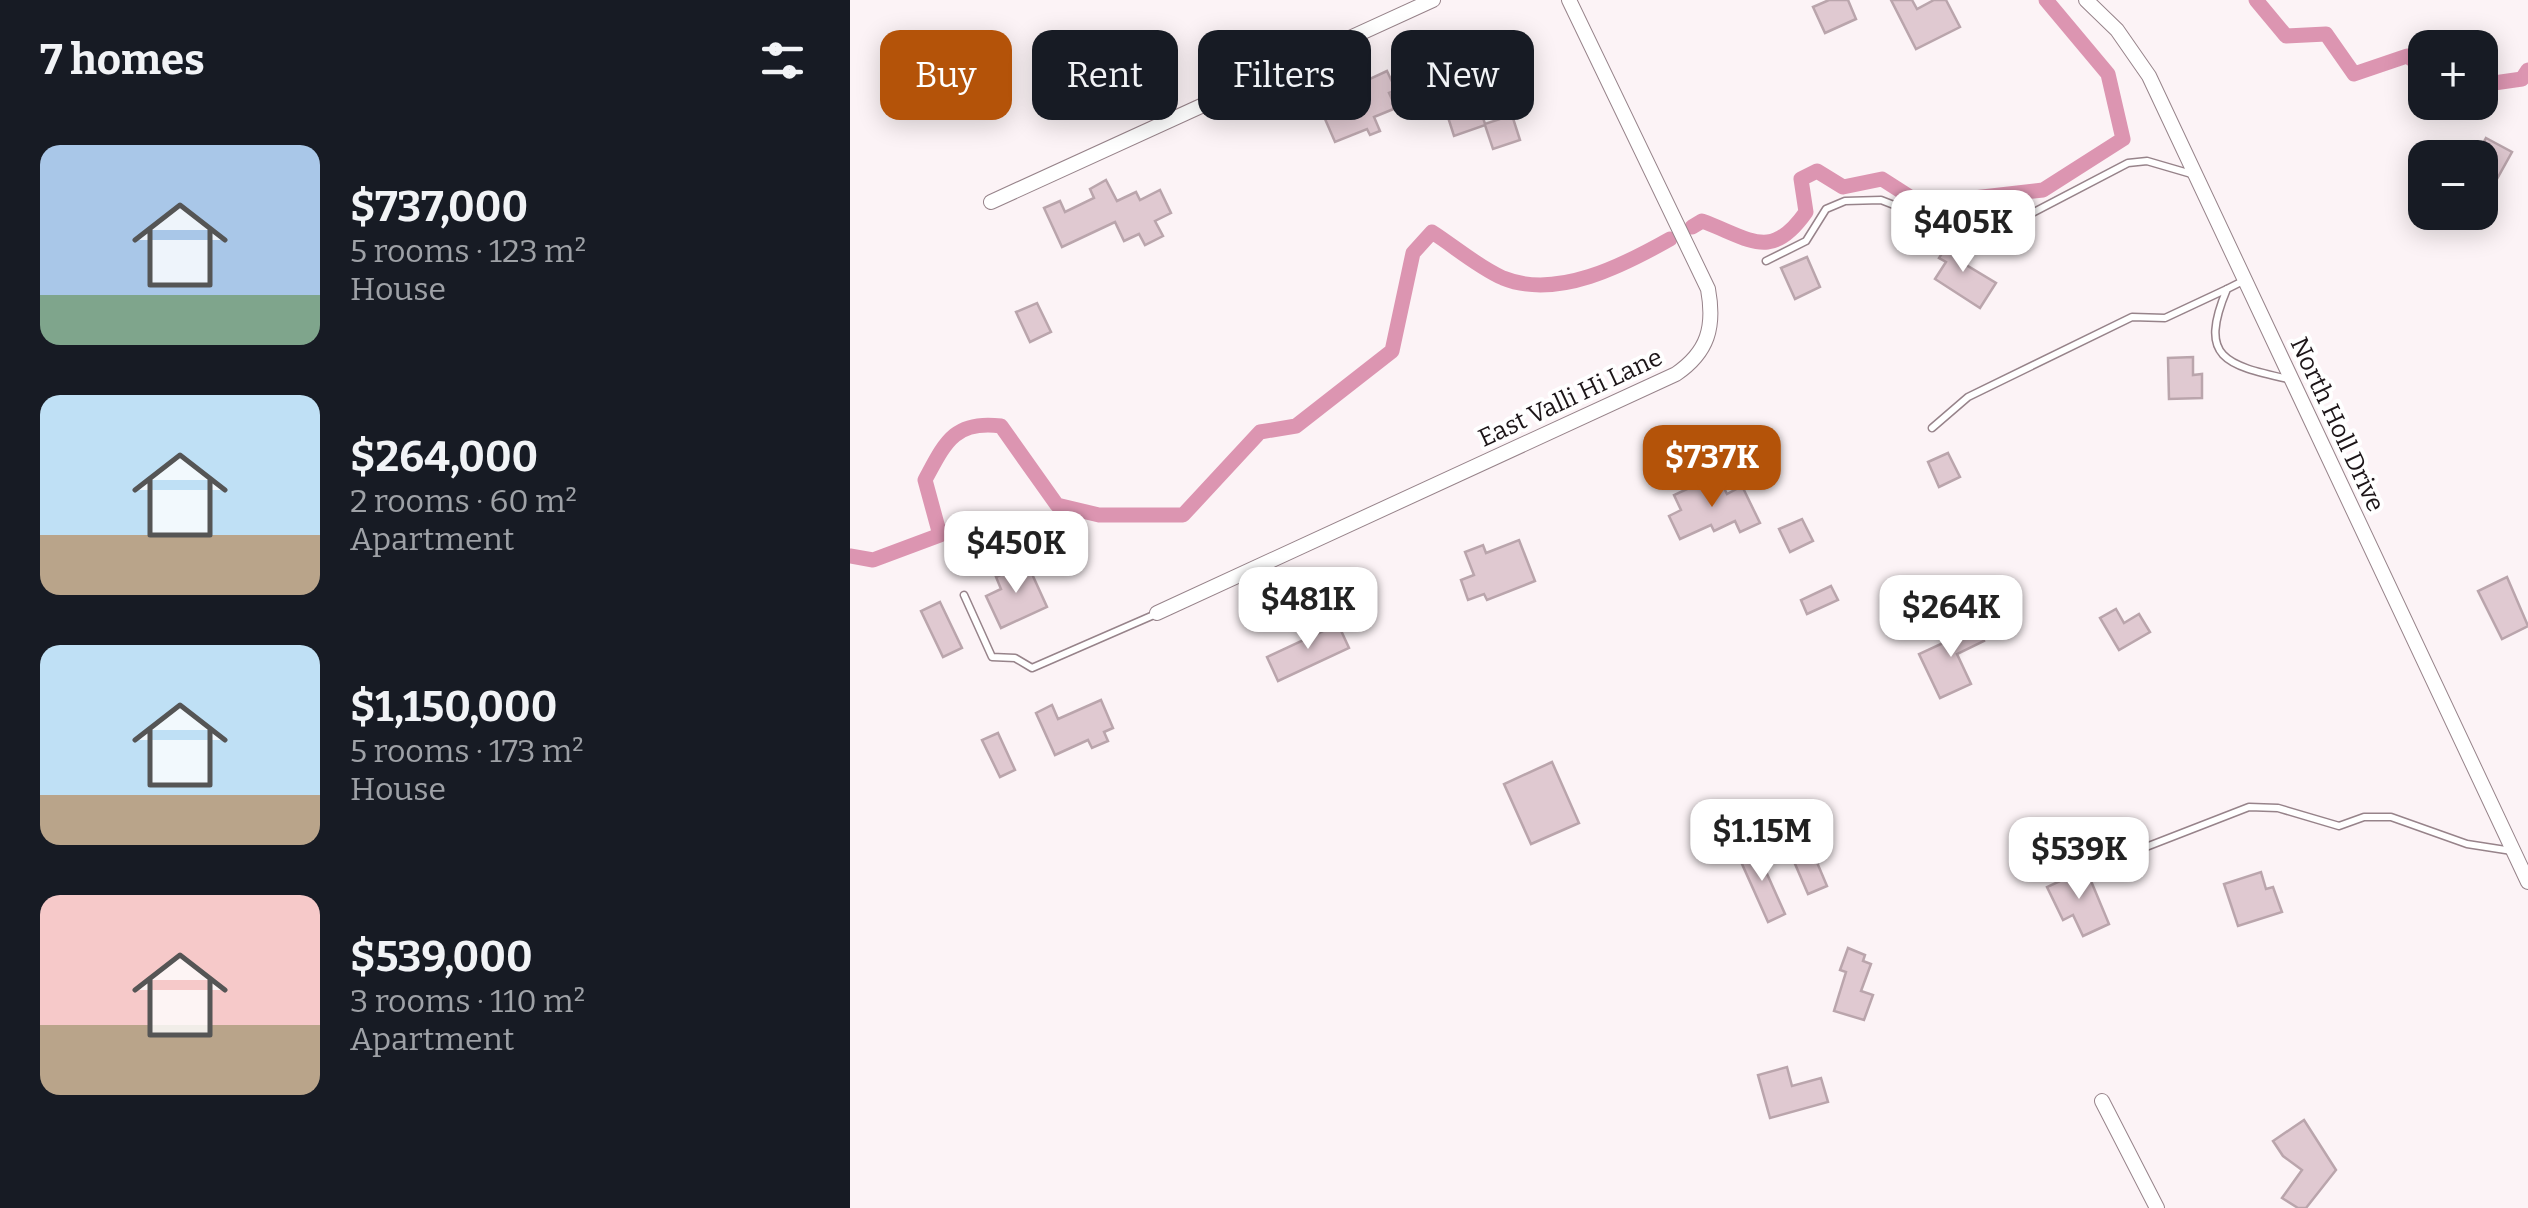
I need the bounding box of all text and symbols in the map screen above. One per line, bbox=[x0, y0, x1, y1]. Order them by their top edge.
chip: Buy bbox=[880, 30, 1012, 120]
chip: Rent bbox=[1032, 30, 1178, 120]
chip: Filters bbox=[1198, 30, 1371, 120]
chip: New bbox=[1391, 30, 1534, 120]
map controls bbox=[2408, 30, 2498, 230]
button: + bbox=[2408, 30, 2498, 120]
icon: filters bbox=[755, 33, 810, 88]
text: 7 homes bbox=[40, 35, 205, 85]
button: − bbox=[2408, 140, 2498, 230]
text: $737,000 bbox=[350, 182, 528, 232]
icon: home bbox=[120, 185, 240, 305]
pin: $405K bbox=[1893, 190, 2033, 275]
text: $405K bbox=[1913, 203, 2013, 241]
text: 5 rooms · 123 m² bbox=[350, 232, 586, 270]
text: House bbox=[350, 270, 446, 308]
street label: North Holl Drive bbox=[2284, 332, 2391, 516]
street label: East Valli Hi Lane bbox=[1474, 342, 1667, 454]
pin: $737K bbox=[1642, 425, 1782, 510]
text: $264,000 bbox=[350, 432, 538, 482]
icon: home bbox=[120, 435, 240, 555]
text: $737K bbox=[1665, 438, 1759, 476]
text: 2 rooms · 60 m² bbox=[350, 482, 577, 520]
pin: $450K bbox=[946, 511, 1086, 596]
text: Apartment bbox=[350, 520, 514, 558]
text: $450K bbox=[966, 524, 1066, 562]
pin: $481K bbox=[1238, 567, 1378, 652]
pin: $264K bbox=[1881, 575, 2021, 660]
text: $481K bbox=[1261, 580, 1355, 618]
text: $264K bbox=[1901, 588, 2001, 626]
text: $1,150,000 bbox=[350, 682, 557, 732]
icon: home bbox=[120, 685, 240, 805]
text: 5 rooms · 173 m² bbox=[350, 732, 584, 770]
text: House bbox=[350, 770, 446, 808]
pin: $1.15M bbox=[1681, 799, 1843, 884]
text: $1.15M bbox=[1712, 812, 1812, 850]
pin: $539K bbox=[2009, 817, 2149, 902]
text: $539K bbox=[2031, 830, 2127, 868]
text: $539,000 bbox=[350, 932, 533, 982]
icon: home bbox=[120, 935, 240, 1055]
text: 3 rooms · 110 m² bbox=[350, 982, 585, 1020]
text: Apartment bbox=[350, 1020, 514, 1058]

